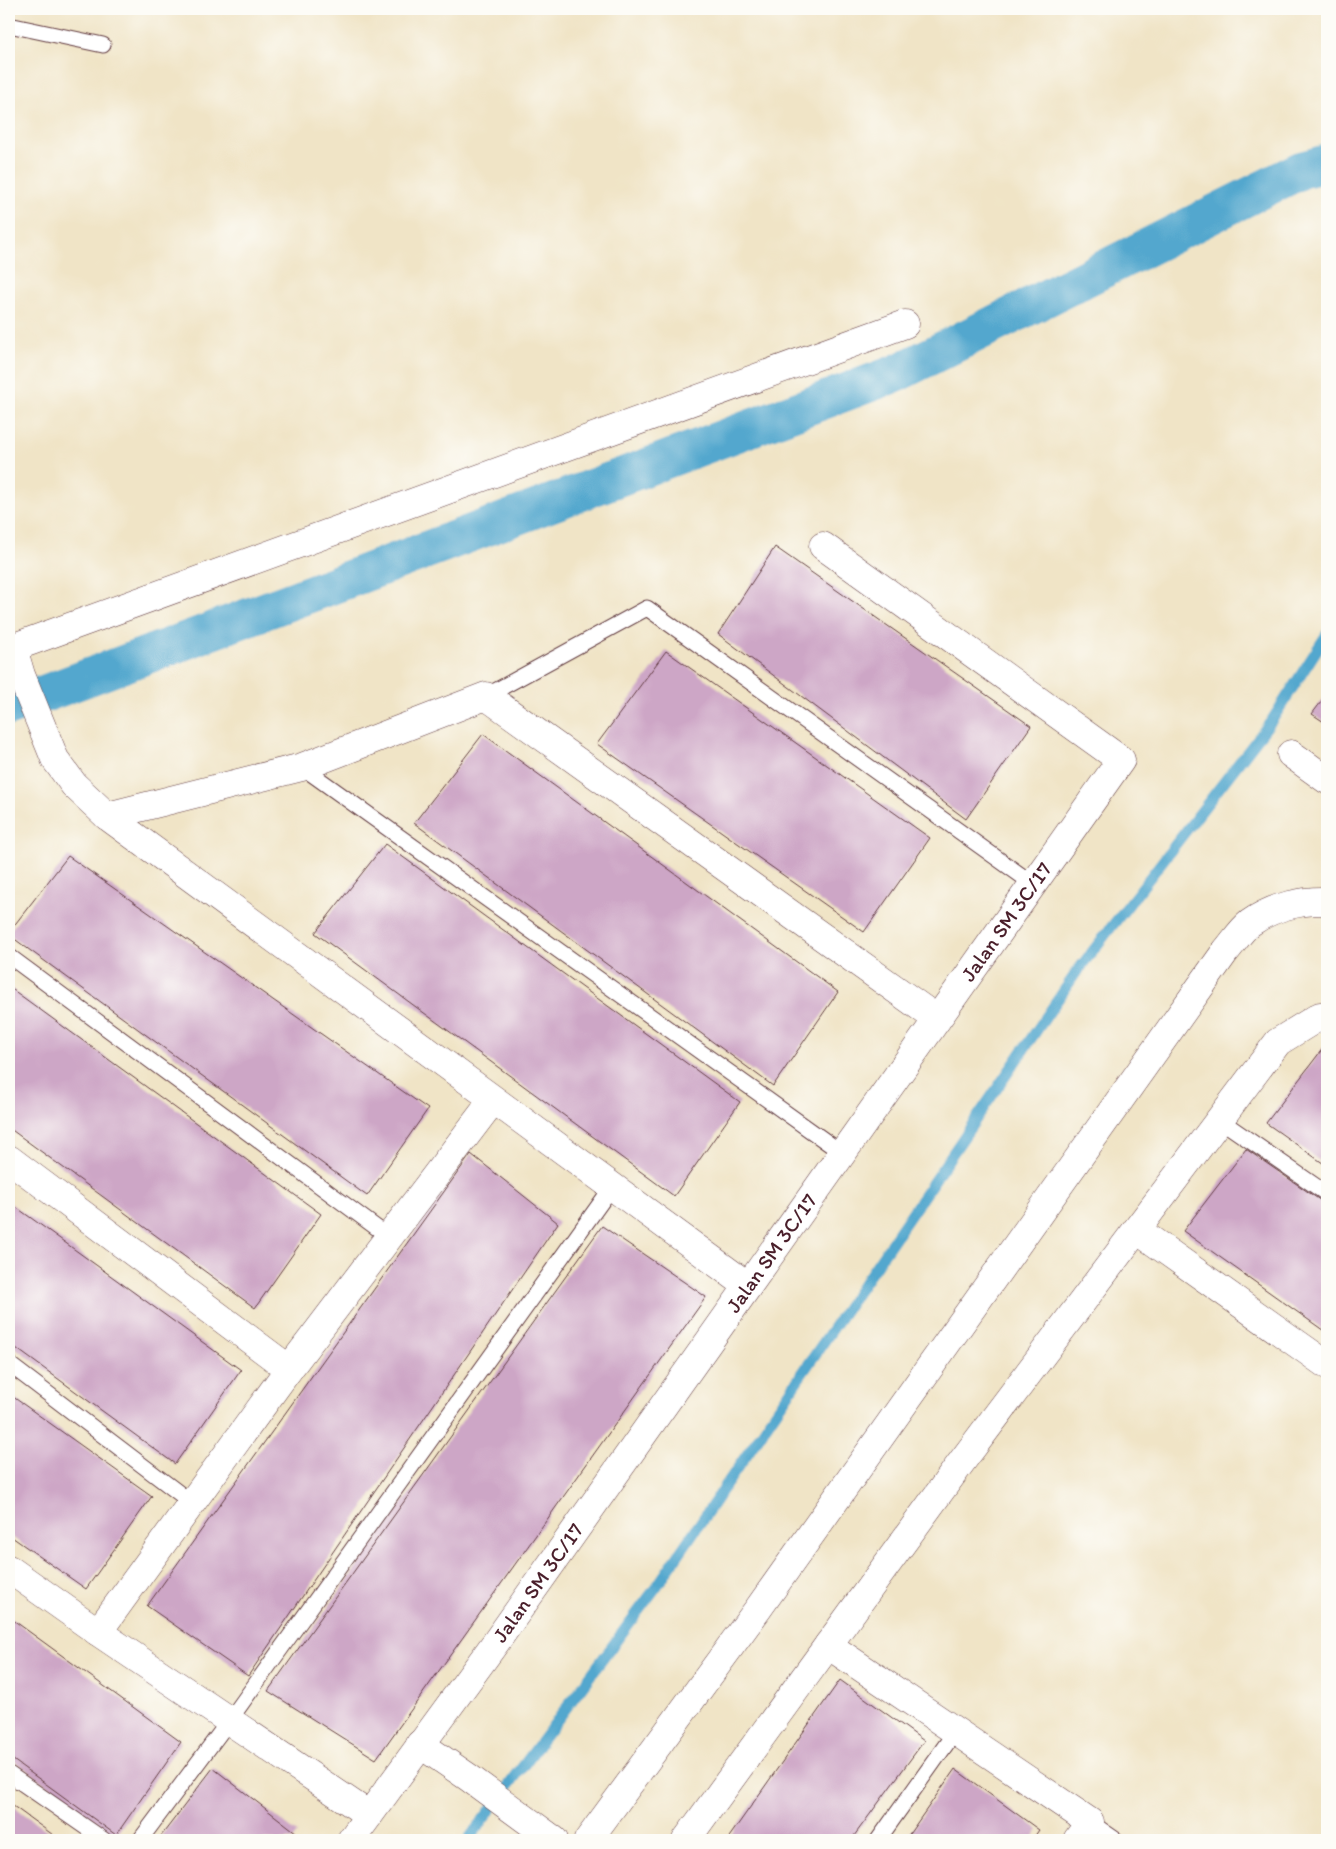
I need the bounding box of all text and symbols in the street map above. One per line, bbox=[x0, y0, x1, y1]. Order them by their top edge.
street label: Jalan SM 3C/17 bbox=[955, 857, 1057, 986]
street label: Jalan SM 3C/17 bbox=[720, 1189, 822, 1317]
street label: Jalan SM 3C/17 bbox=[487, 1518, 588, 1647]

